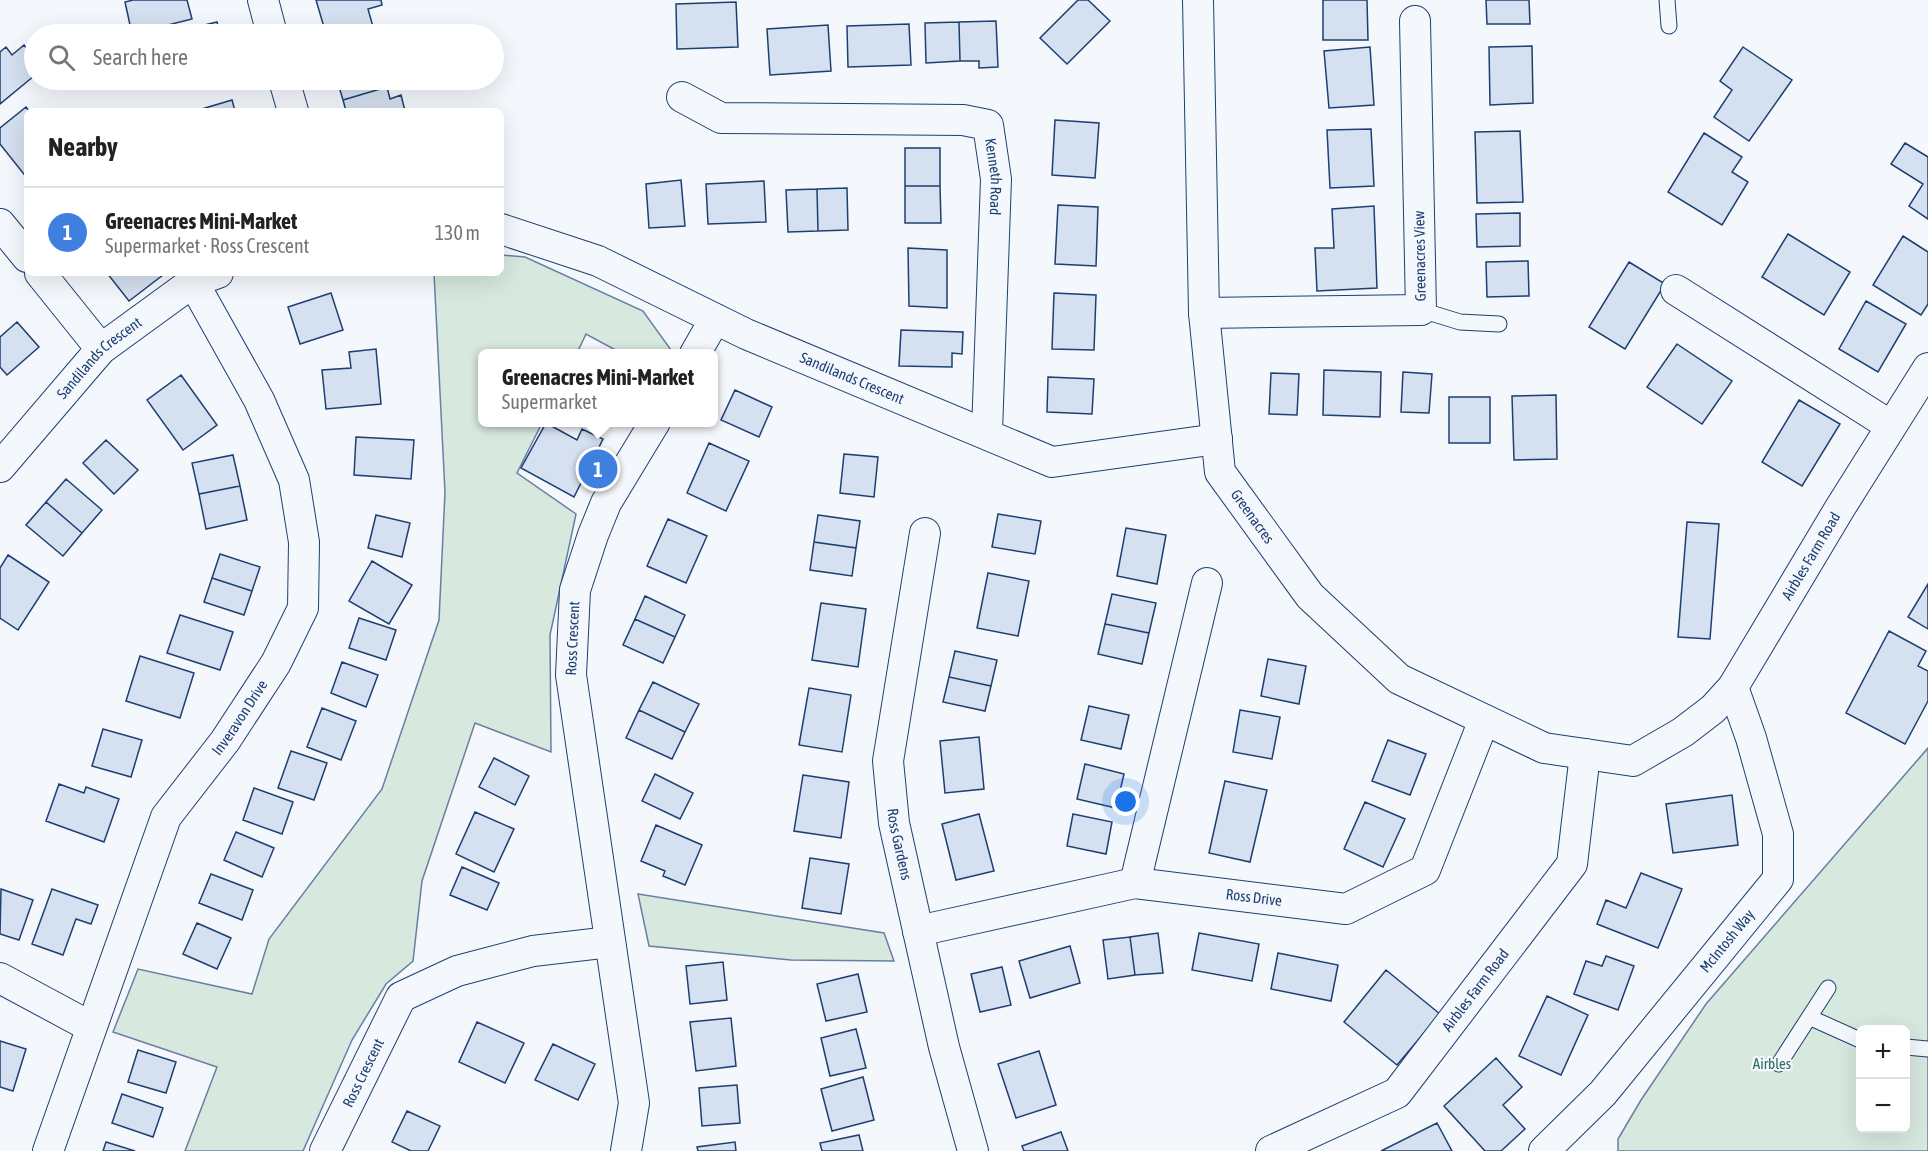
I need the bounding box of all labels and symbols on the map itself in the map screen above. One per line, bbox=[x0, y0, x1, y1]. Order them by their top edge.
street label: Kenneth Road bbox=[982, 137, 1005, 216]
street label: Greenacres View bbox=[1410, 210, 1429, 302]
street label: Sandilands Crescent bbox=[53, 313, 145, 402]
street label: Sandilands Crescent bbox=[798, 349, 907, 407]
pin: 1 bbox=[578, 446, 618, 492]
street label: Greenacres bbox=[1228, 486, 1278, 547]
street label: Airbles Farm Road bbox=[1778, 509, 1843, 603]
street label: Ross Crescent bbox=[562, 601, 582, 676]
street label: Inveravon Drive bbox=[208, 677, 271, 758]
your location bbox=[1111, 787, 1140, 816]
street label: Ross Gardens bbox=[885, 807, 915, 882]
street label: Ross Drive bbox=[1225, 885, 1283, 909]
street label: McIntosh Way bbox=[1696, 906, 1758, 976]
street label: Airbles Farm Road bbox=[1438, 945, 1512, 1035]
street label: Ross Crescent bbox=[339, 1036, 387, 1110]
park label: Airbles bbox=[1753, 1055, 1791, 1072]

